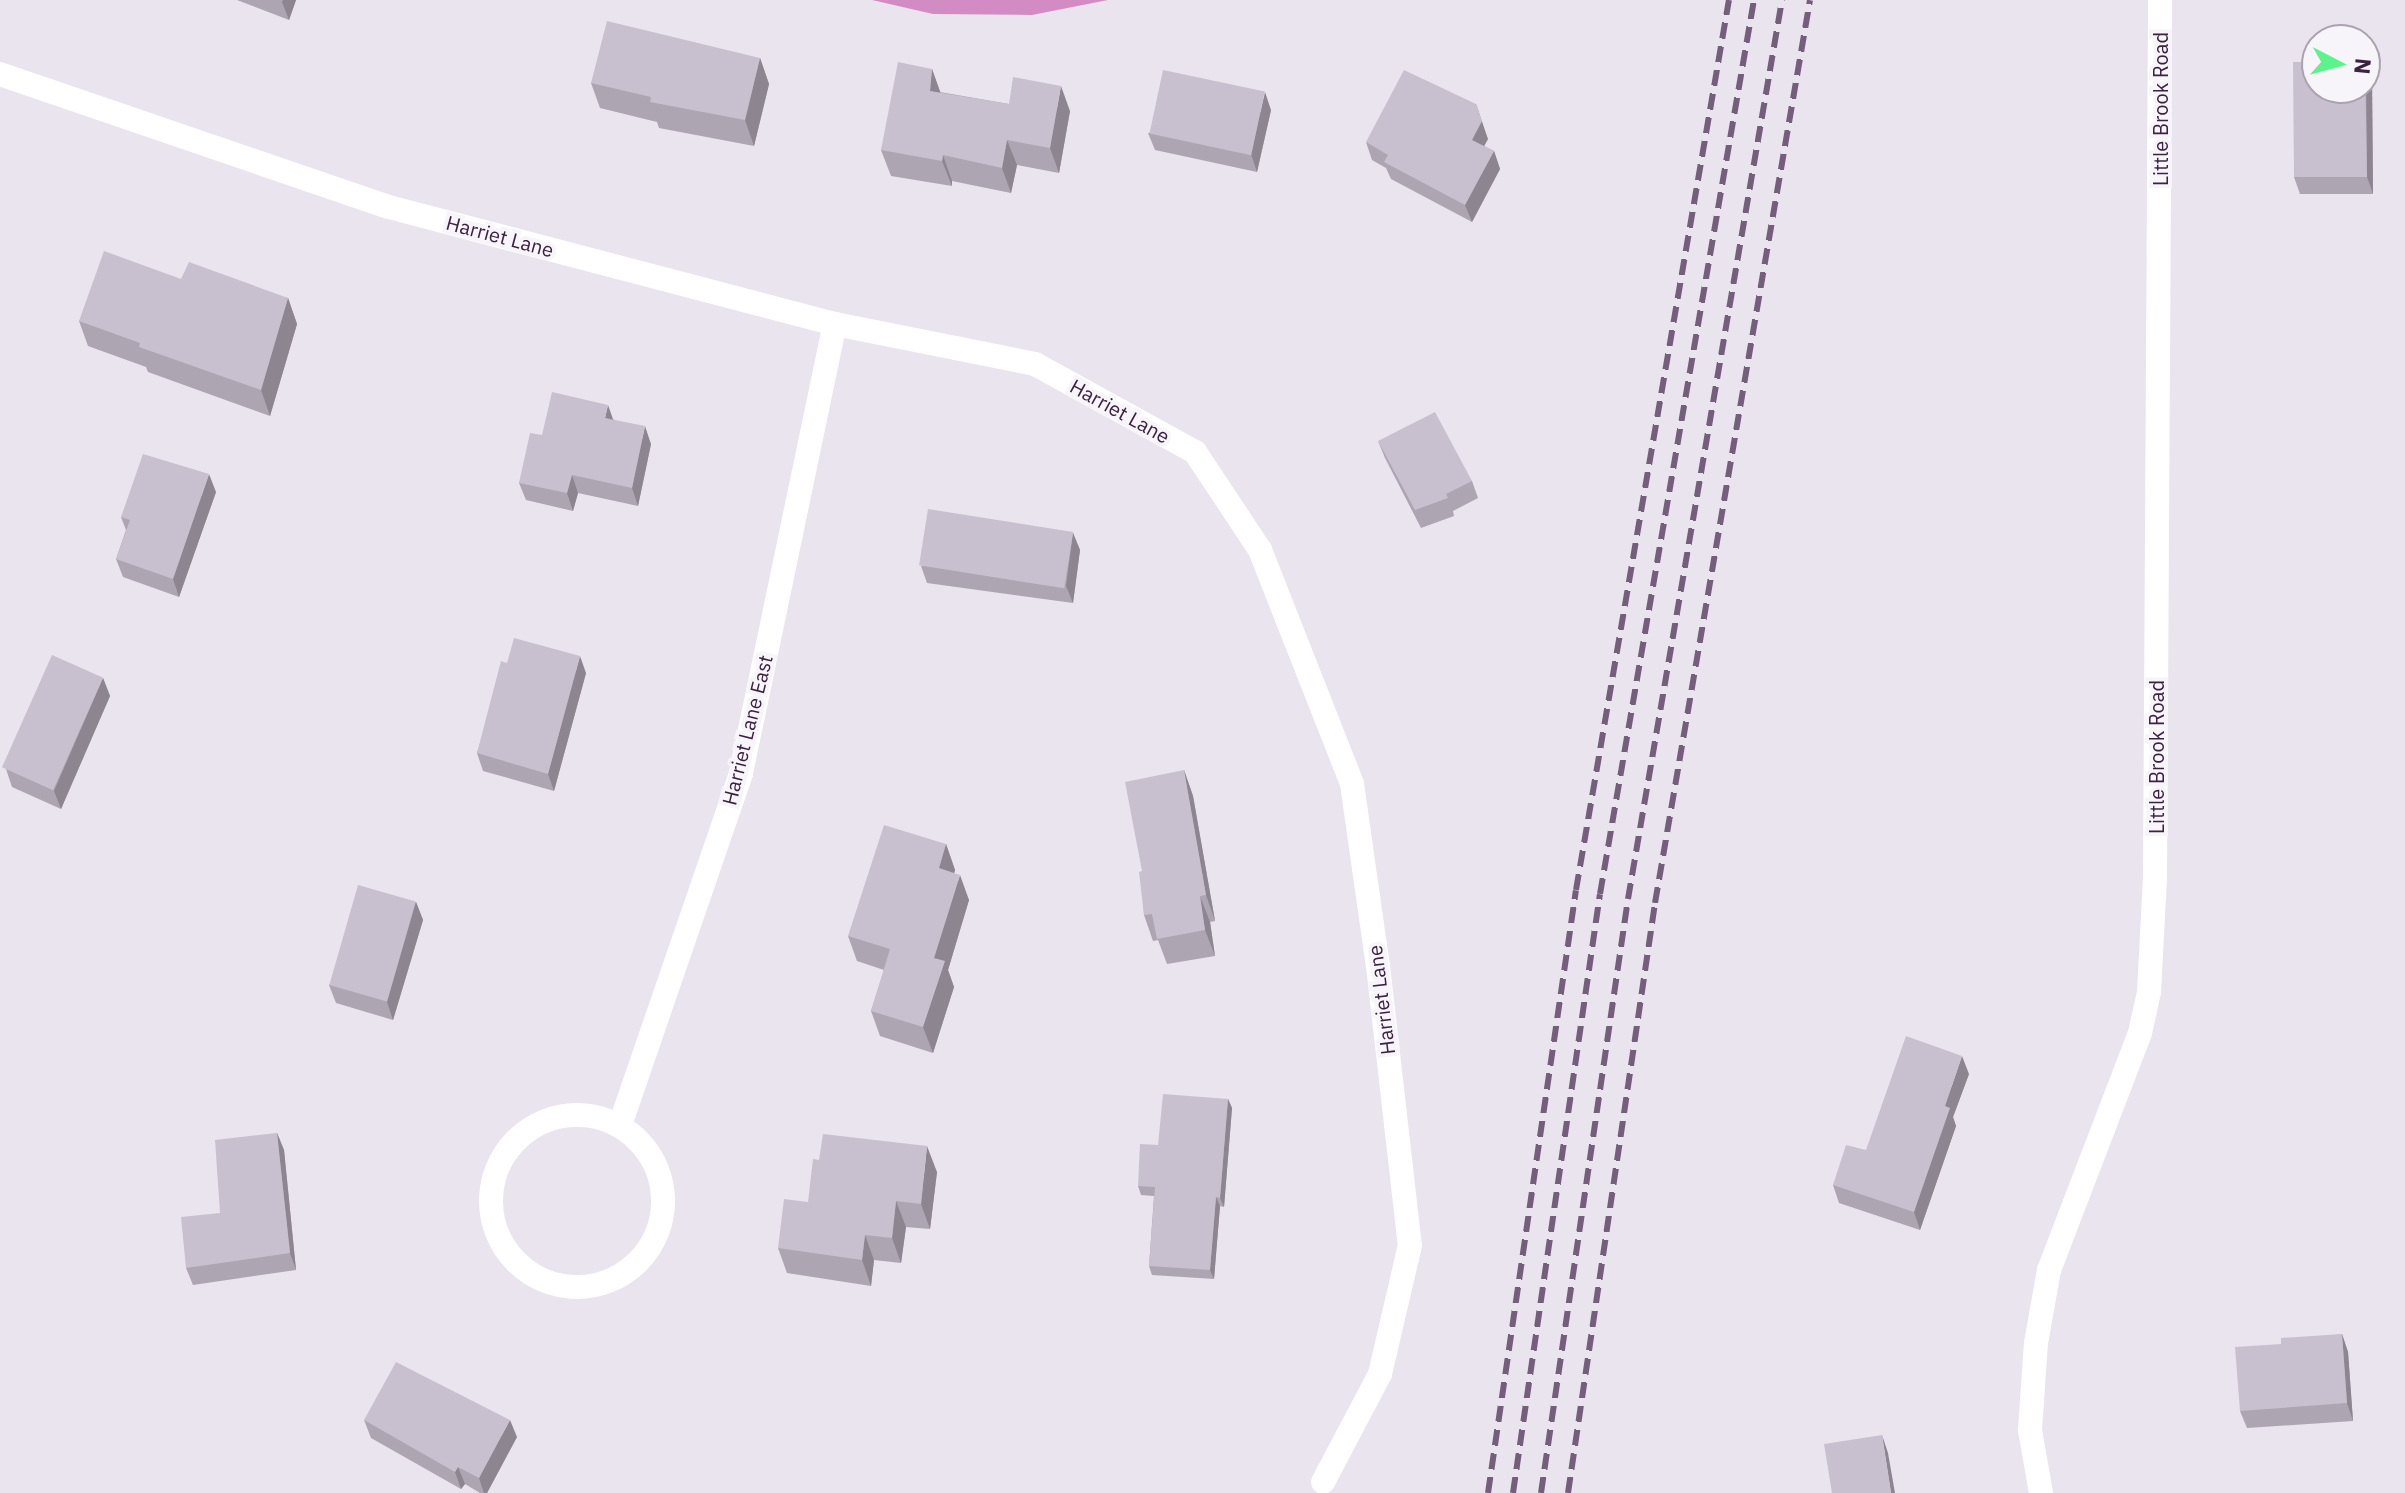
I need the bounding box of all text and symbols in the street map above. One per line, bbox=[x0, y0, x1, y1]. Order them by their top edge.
north arrow bbox=[2301, 24, 2381, 104]
street label: Little Brook Road bbox=[2148, 32, 2172, 186]
text: N bbox=[2348, 57, 2379, 76]
street label: Harriet Lane bbox=[444, 210, 556, 262]
street label: Harriet Lane bbox=[1066, 374, 1174, 448]
street label: Harriet Lane East bbox=[717, 652, 777, 808]
street label: Little Brook Road bbox=[2144, 680, 2168, 834]
street label: Harriet Lane bbox=[1362, 944, 1400, 1056]

